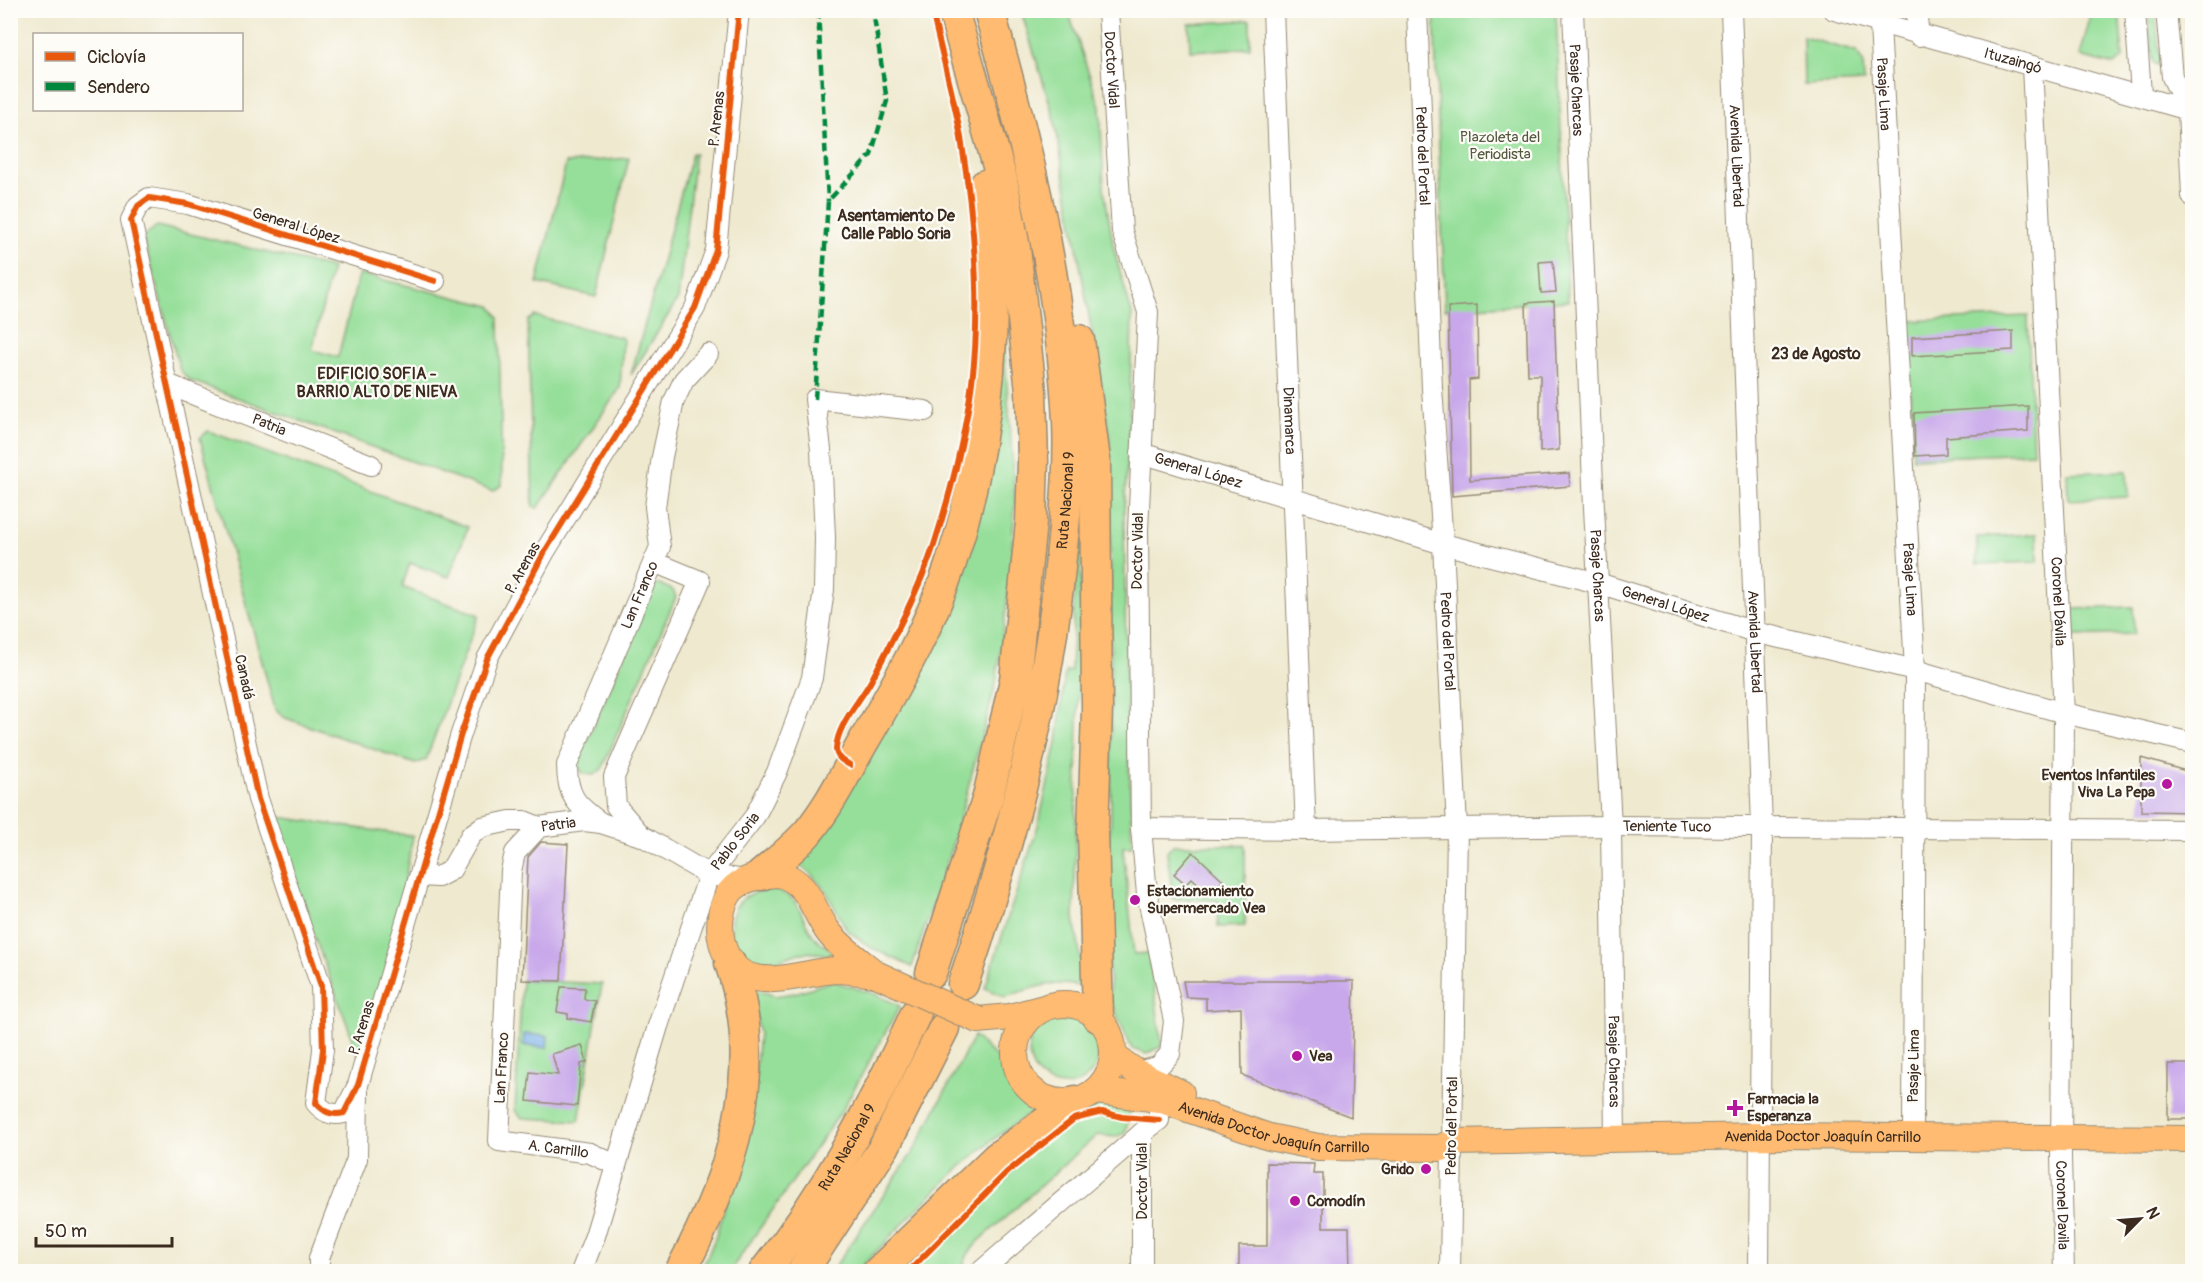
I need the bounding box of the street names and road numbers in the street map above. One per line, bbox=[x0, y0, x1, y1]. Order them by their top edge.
street label: Doctor Vidal bbox=[1100, 31, 1124, 109]
street label: Pasaje Charcas bbox=[1565, 43, 1588, 137]
street label: Ituzaingó bbox=[1982, 43, 2044, 78]
street label: Pasaje Lima bbox=[1872, 57, 1895, 131]
street label: P. Arenas bbox=[705, 90, 729, 148]
street label: Avenida Libertad bbox=[1725, 104, 1748, 208]
street label: Pedro del Portal bbox=[1411, 106, 1434, 206]
street label: General López bbox=[250, 204, 342, 248]
street label: Dinamarca bbox=[1279, 386, 1300, 455]
street label: Patria bbox=[249, 409, 289, 440]
street label: General López bbox=[1152, 448, 1245, 493]
street label: Ruta Nacional 9 bbox=[1052, 451, 1078, 550]
street label: Doctor Vidal bbox=[1128, 512, 1148, 590]
street label: Pasaje Charcas bbox=[1586, 529, 1610, 622]
street label: P. Arenas bbox=[501, 539, 545, 597]
street label: Pasaje Lima bbox=[1899, 542, 1922, 616]
street label: Coronel Dávila bbox=[2047, 556, 2070, 647]
street label: Lan Franco bbox=[617, 558, 662, 632]
street label: General López bbox=[1619, 581, 1712, 627]
street label: Avenida Libertad bbox=[1744, 590, 1766, 693]
street label: Pedro del Portal bbox=[1436, 591, 1460, 691]
street label: Canadá bbox=[230, 653, 258, 701]
street label: Pablo Soria bbox=[707, 808, 764, 874]
street label: Patria bbox=[540, 813, 577, 836]
street label: Teniente Tuco bbox=[1622, 817, 1712, 836]
street label: P. Arenas bbox=[345, 998, 379, 1058]
street label: Pasaje Charcas bbox=[1604, 1015, 1624, 1108]
street label: Pasaje Lima bbox=[1904, 1029, 1924, 1103]
street label: Lan Franco bbox=[491, 1032, 513, 1104]
street label: Pedro del Portal bbox=[1442, 1076, 1462, 1176]
street label: Avenida Doctor Joaquín Carrillo bbox=[1176, 1097, 1370, 1157]
street label: Ruta Nacional 9 bbox=[814, 1100, 880, 1195]
street label: Avenida Doctor Joaquín Carrillo bbox=[1724, 1126, 1921, 1147]
street label: A. Carrillo bbox=[527, 1135, 590, 1162]
street label: Doctor Vidal bbox=[1133, 1142, 1152, 1220]
street label: Coronel Davila bbox=[2052, 1160, 2073, 1250]

